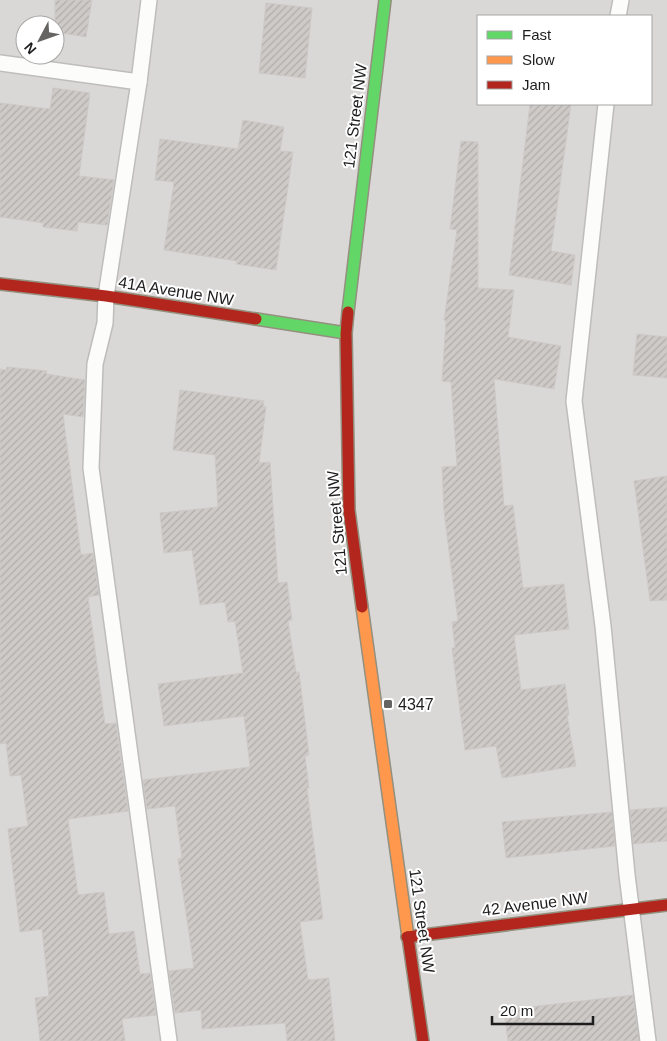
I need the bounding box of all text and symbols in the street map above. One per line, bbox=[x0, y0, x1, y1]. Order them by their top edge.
north arrow bbox=[15, 15, 65, 65]
legend bbox=[477, 15, 652, 105]
text: Fast bbox=[522, 26, 552, 43]
text: N bbox=[21, 39, 40, 58]
text: Slow bbox=[522, 51, 555, 68]
street label: 121 Street NW bbox=[340, 62, 370, 169]
text: Jam bbox=[522, 76, 550, 93]
street label: 41A Avenue NW bbox=[117, 274, 236, 309]
street label: 121 Street NW bbox=[324, 469, 350, 576]
place label: 4347 bbox=[398, 696, 434, 713]
marker: 4347 bbox=[382, 698, 394, 710]
street label: 121 Street NW bbox=[406, 868, 438, 975]
street label: 42 Avenue NW bbox=[481, 889, 590, 919]
scale bar bbox=[492, 994, 593, 1026]
text: 20 m bbox=[500, 1002, 533, 1019]

